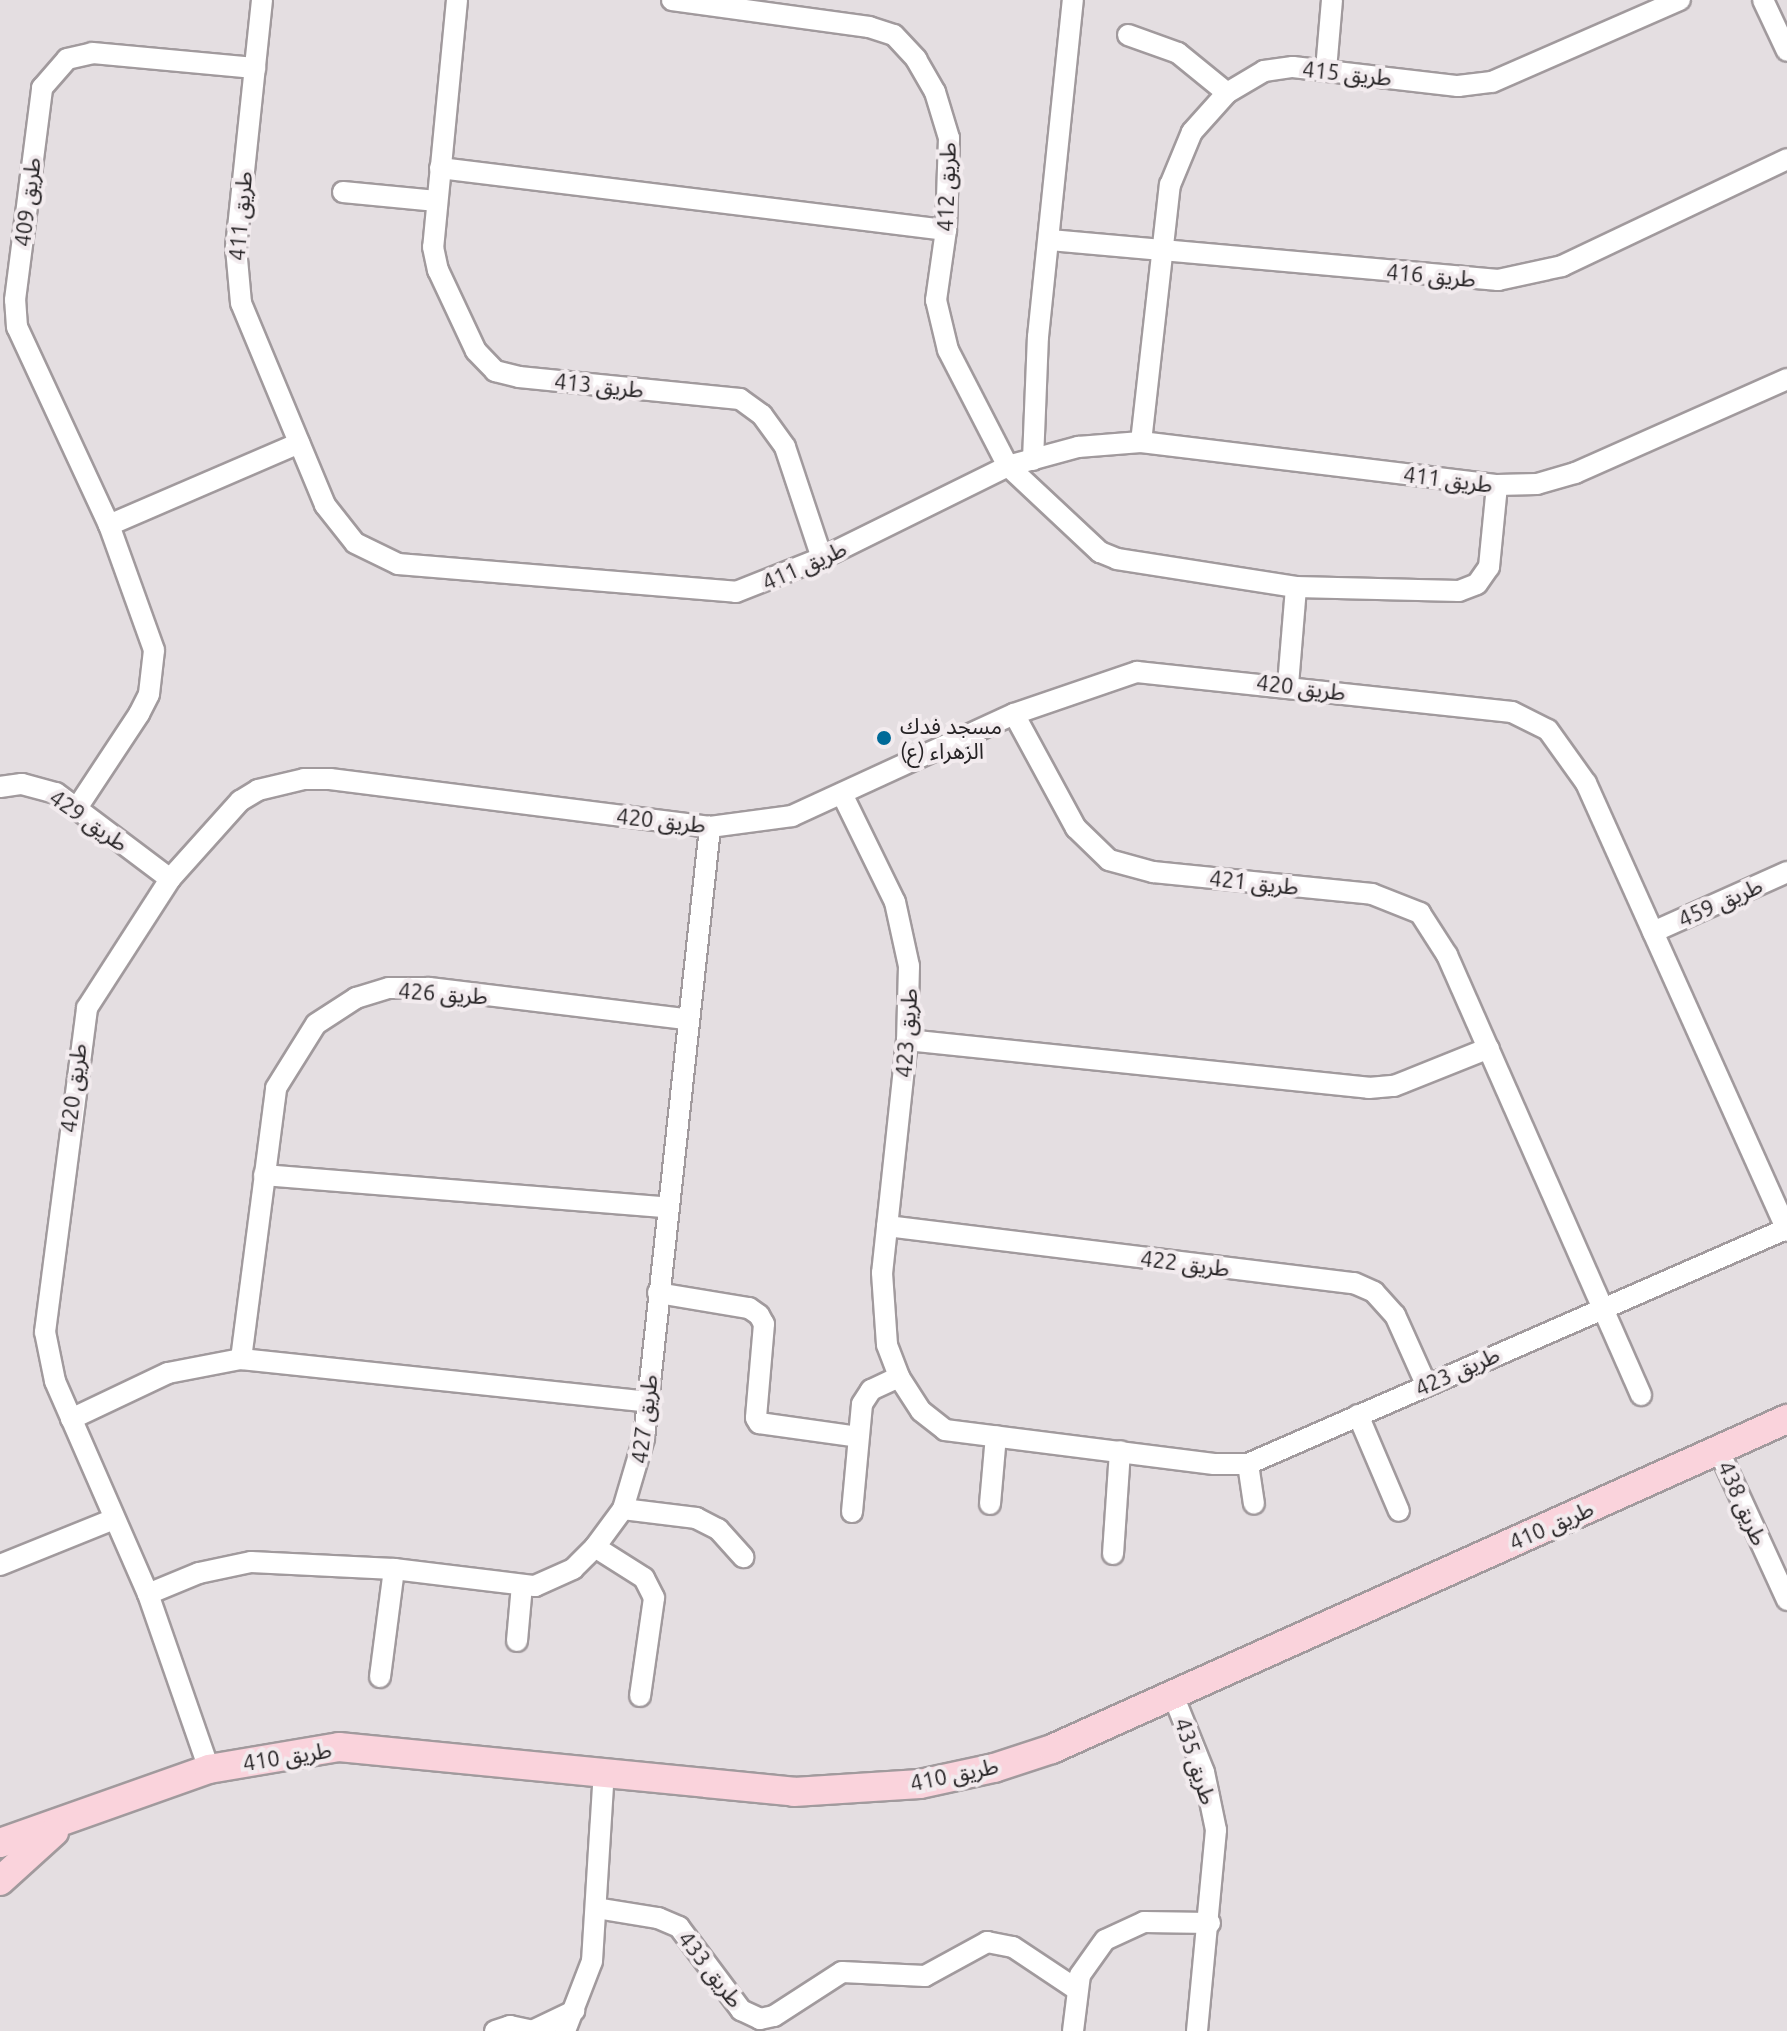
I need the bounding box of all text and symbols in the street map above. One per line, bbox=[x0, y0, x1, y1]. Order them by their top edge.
street label: طريق 415 bbox=[1301, 55, 1393, 91]
street label: طريق 412 bbox=[931, 142, 961, 232]
street label: طريق 409 bbox=[8, 156, 46, 248]
street label: طريق 411 bbox=[223, 170, 257, 262]
street label: طريق 416 bbox=[1385, 258, 1477, 292]
street label: طريق 413 bbox=[553, 367, 645, 403]
street label: طريق 411 bbox=[1402, 460, 1494, 498]
street label: طريق 411 bbox=[758, 535, 850, 595]
street label: طريق 420 bbox=[1255, 668, 1347, 706]
place label: مسجد فدك الزهراء (ع) bbox=[900, 712, 1002, 764]
marker: مسجد فدك الزهراء (ع) bbox=[875, 729, 893, 747]
street label: طريق 429 bbox=[45, 784, 133, 856]
street label: طريق 420 bbox=[615, 802, 707, 838]
street label: طريق 421 bbox=[1208, 864, 1300, 900]
street label: طريق 459 bbox=[1674, 872, 1766, 932]
street label: طريق 426 bbox=[397, 977, 489, 1009]
street label: طريق 423 bbox=[890, 987, 922, 1079]
street label: طريق 420 bbox=[54, 1042, 92, 1134]
street label: طريق 422 bbox=[1139, 1244, 1231, 1282]
street label: طريق 423 bbox=[1411, 1341, 1503, 1401]
street label: طريق 427 bbox=[625, 1373, 663, 1465]
street label: طريق 438 bbox=[1713, 1457, 1773, 1549]
street label: طريق 410 bbox=[1505, 1495, 1597, 1555]
street label: طريق 435 bbox=[1170, 1714, 1222, 1808]
street label: طريق 410 bbox=[241, 1736, 333, 1776]
street label: طريق 410 bbox=[907, 1752, 1001, 1796]
street label: طريق 433 bbox=[673, 1926, 749, 2012]

